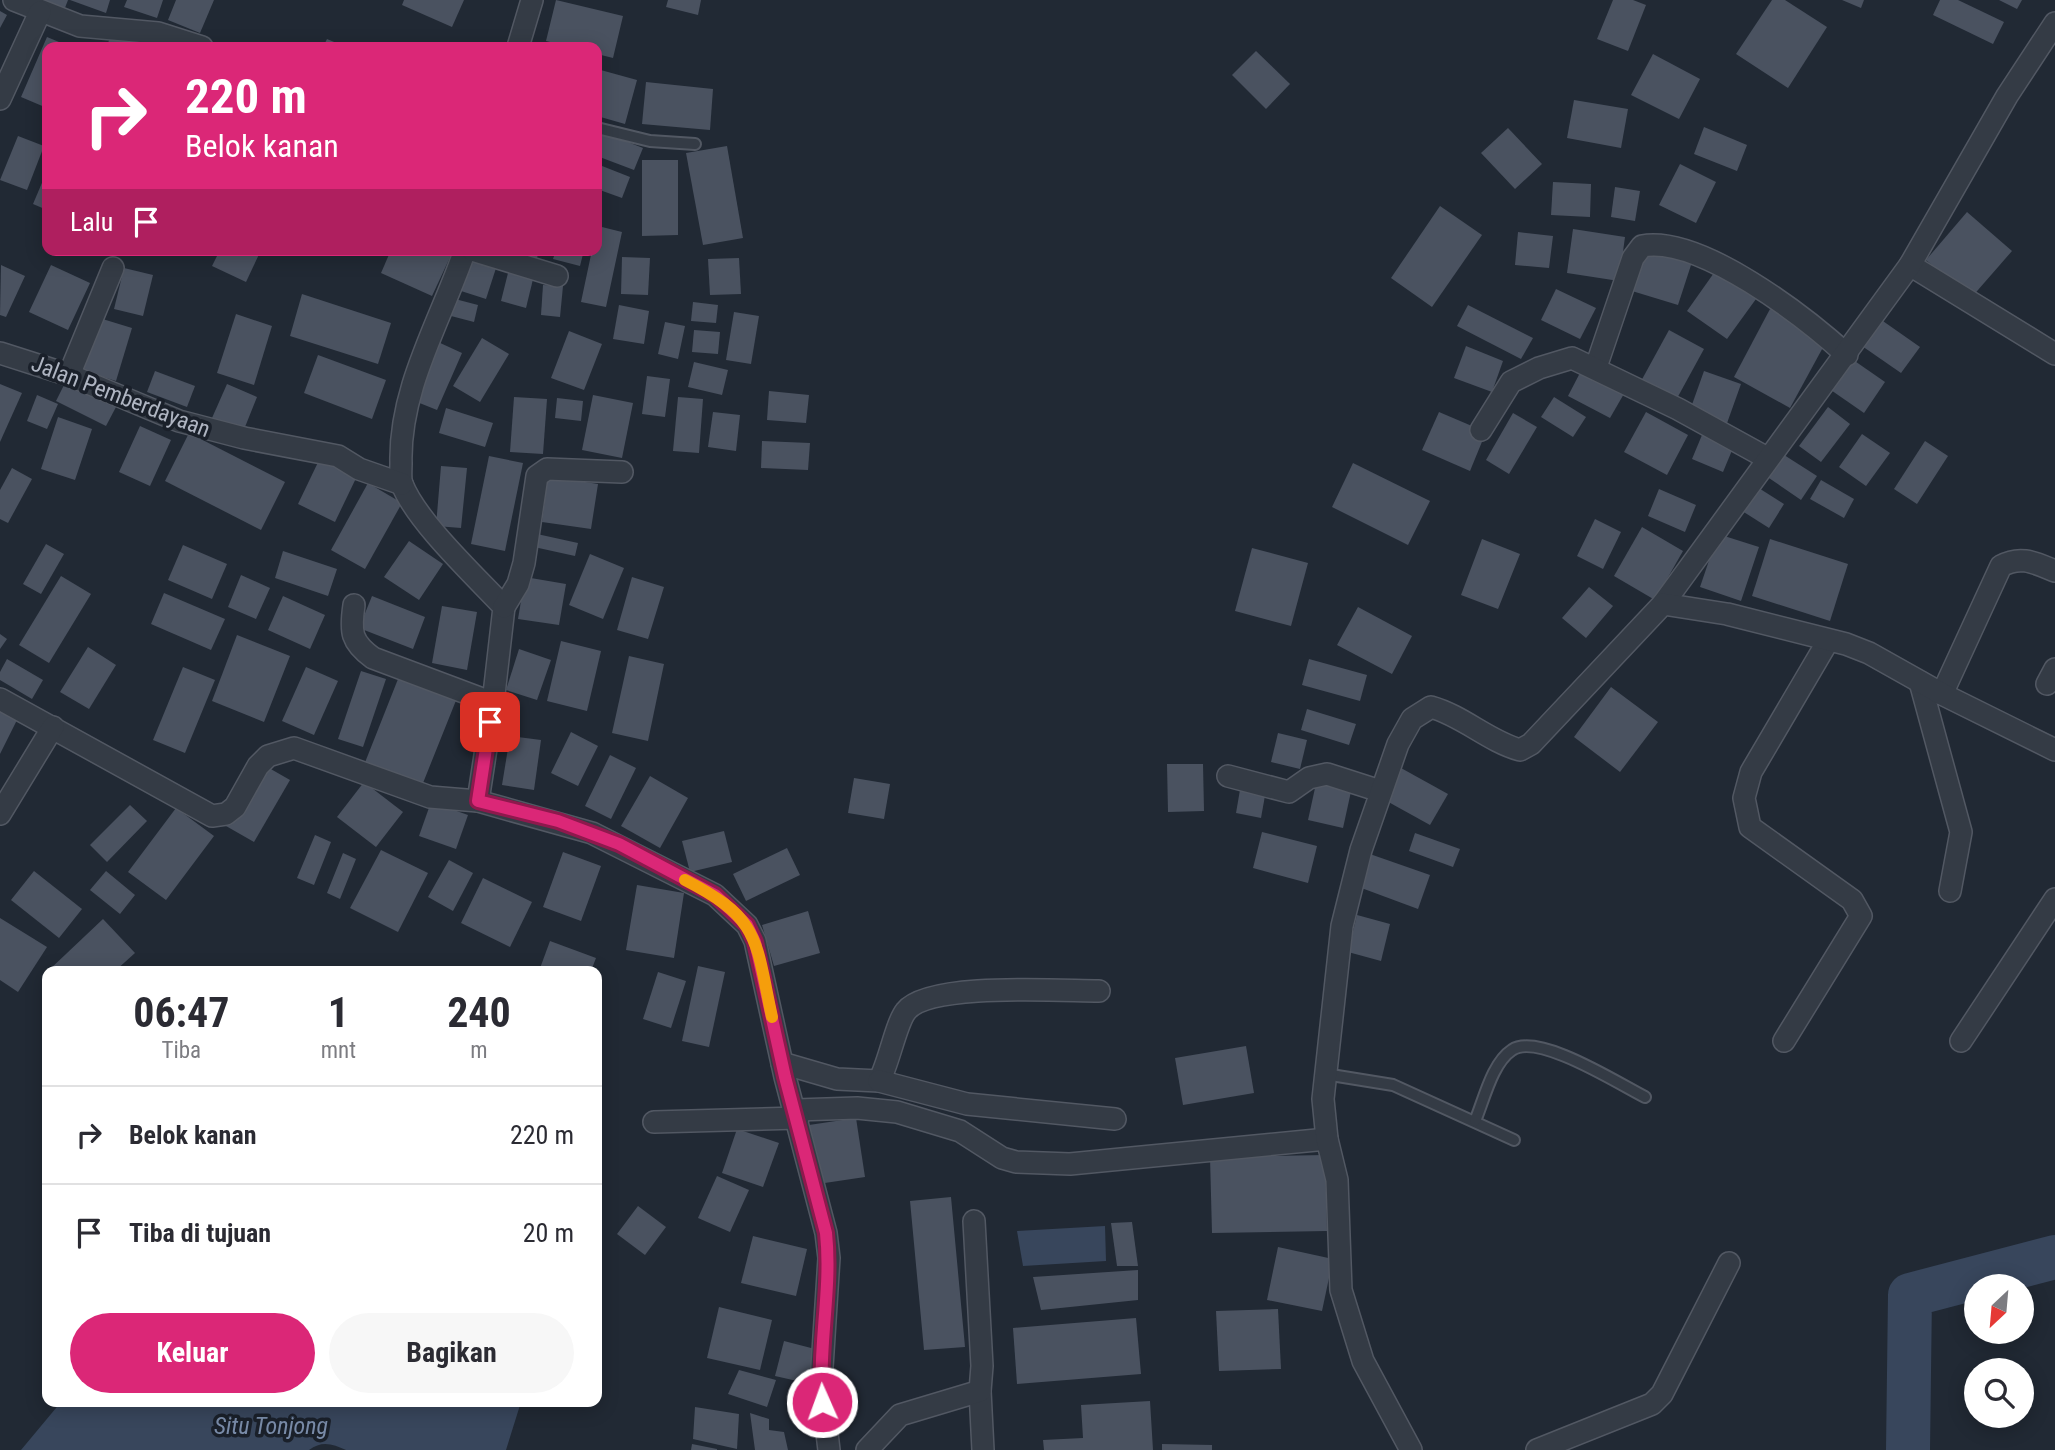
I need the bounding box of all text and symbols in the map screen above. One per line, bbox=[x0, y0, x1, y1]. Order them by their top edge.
text: 220 m bbox=[185, 68, 307, 125]
icon: right bbox=[70, 70, 161, 161]
text: Belok kanan bbox=[185, 127, 339, 165]
icon: arrive bbox=[127, 203, 165, 241]
text: Lalu bbox=[70, 207, 113, 237]
street label: Jalan Pemberdayaan bbox=[28, 350, 214, 443]
pin bbox=[460, 692, 520, 752]
icon: arrive bbox=[471, 703, 509, 741]
text: 06:47 bbox=[133, 988, 230, 1037]
text: 1 bbox=[328, 988, 349, 1037]
text: 240 bbox=[447, 988, 511, 1037]
text: Tiba bbox=[162, 1037, 201, 1064]
text: mnt bbox=[321, 1037, 356, 1064]
text: m bbox=[470, 1037, 488, 1064]
icon: right bbox=[70, 1116, 108, 1154]
text: Belok kanan bbox=[129, 1120, 256, 1150]
text: 220 m bbox=[510, 1120, 574, 1150]
icon: arrive bbox=[70, 1214, 108, 1252]
text: Tiba di tujuan bbox=[129, 1218, 271, 1248]
text: 20 m bbox=[523, 1218, 574, 1248]
north arrow bbox=[1964, 1274, 2034, 1344]
map controls bbox=[1964, 1274, 2034, 1428]
button: Keluar bbox=[70, 1313, 315, 1393]
button: Bagikan bbox=[329, 1313, 574, 1393]
button: search bbox=[1964, 1358, 2034, 1428]
position arrow bbox=[785, 1365, 859, 1439]
water label: Situ Tonjong bbox=[214, 1412, 328, 1440]

